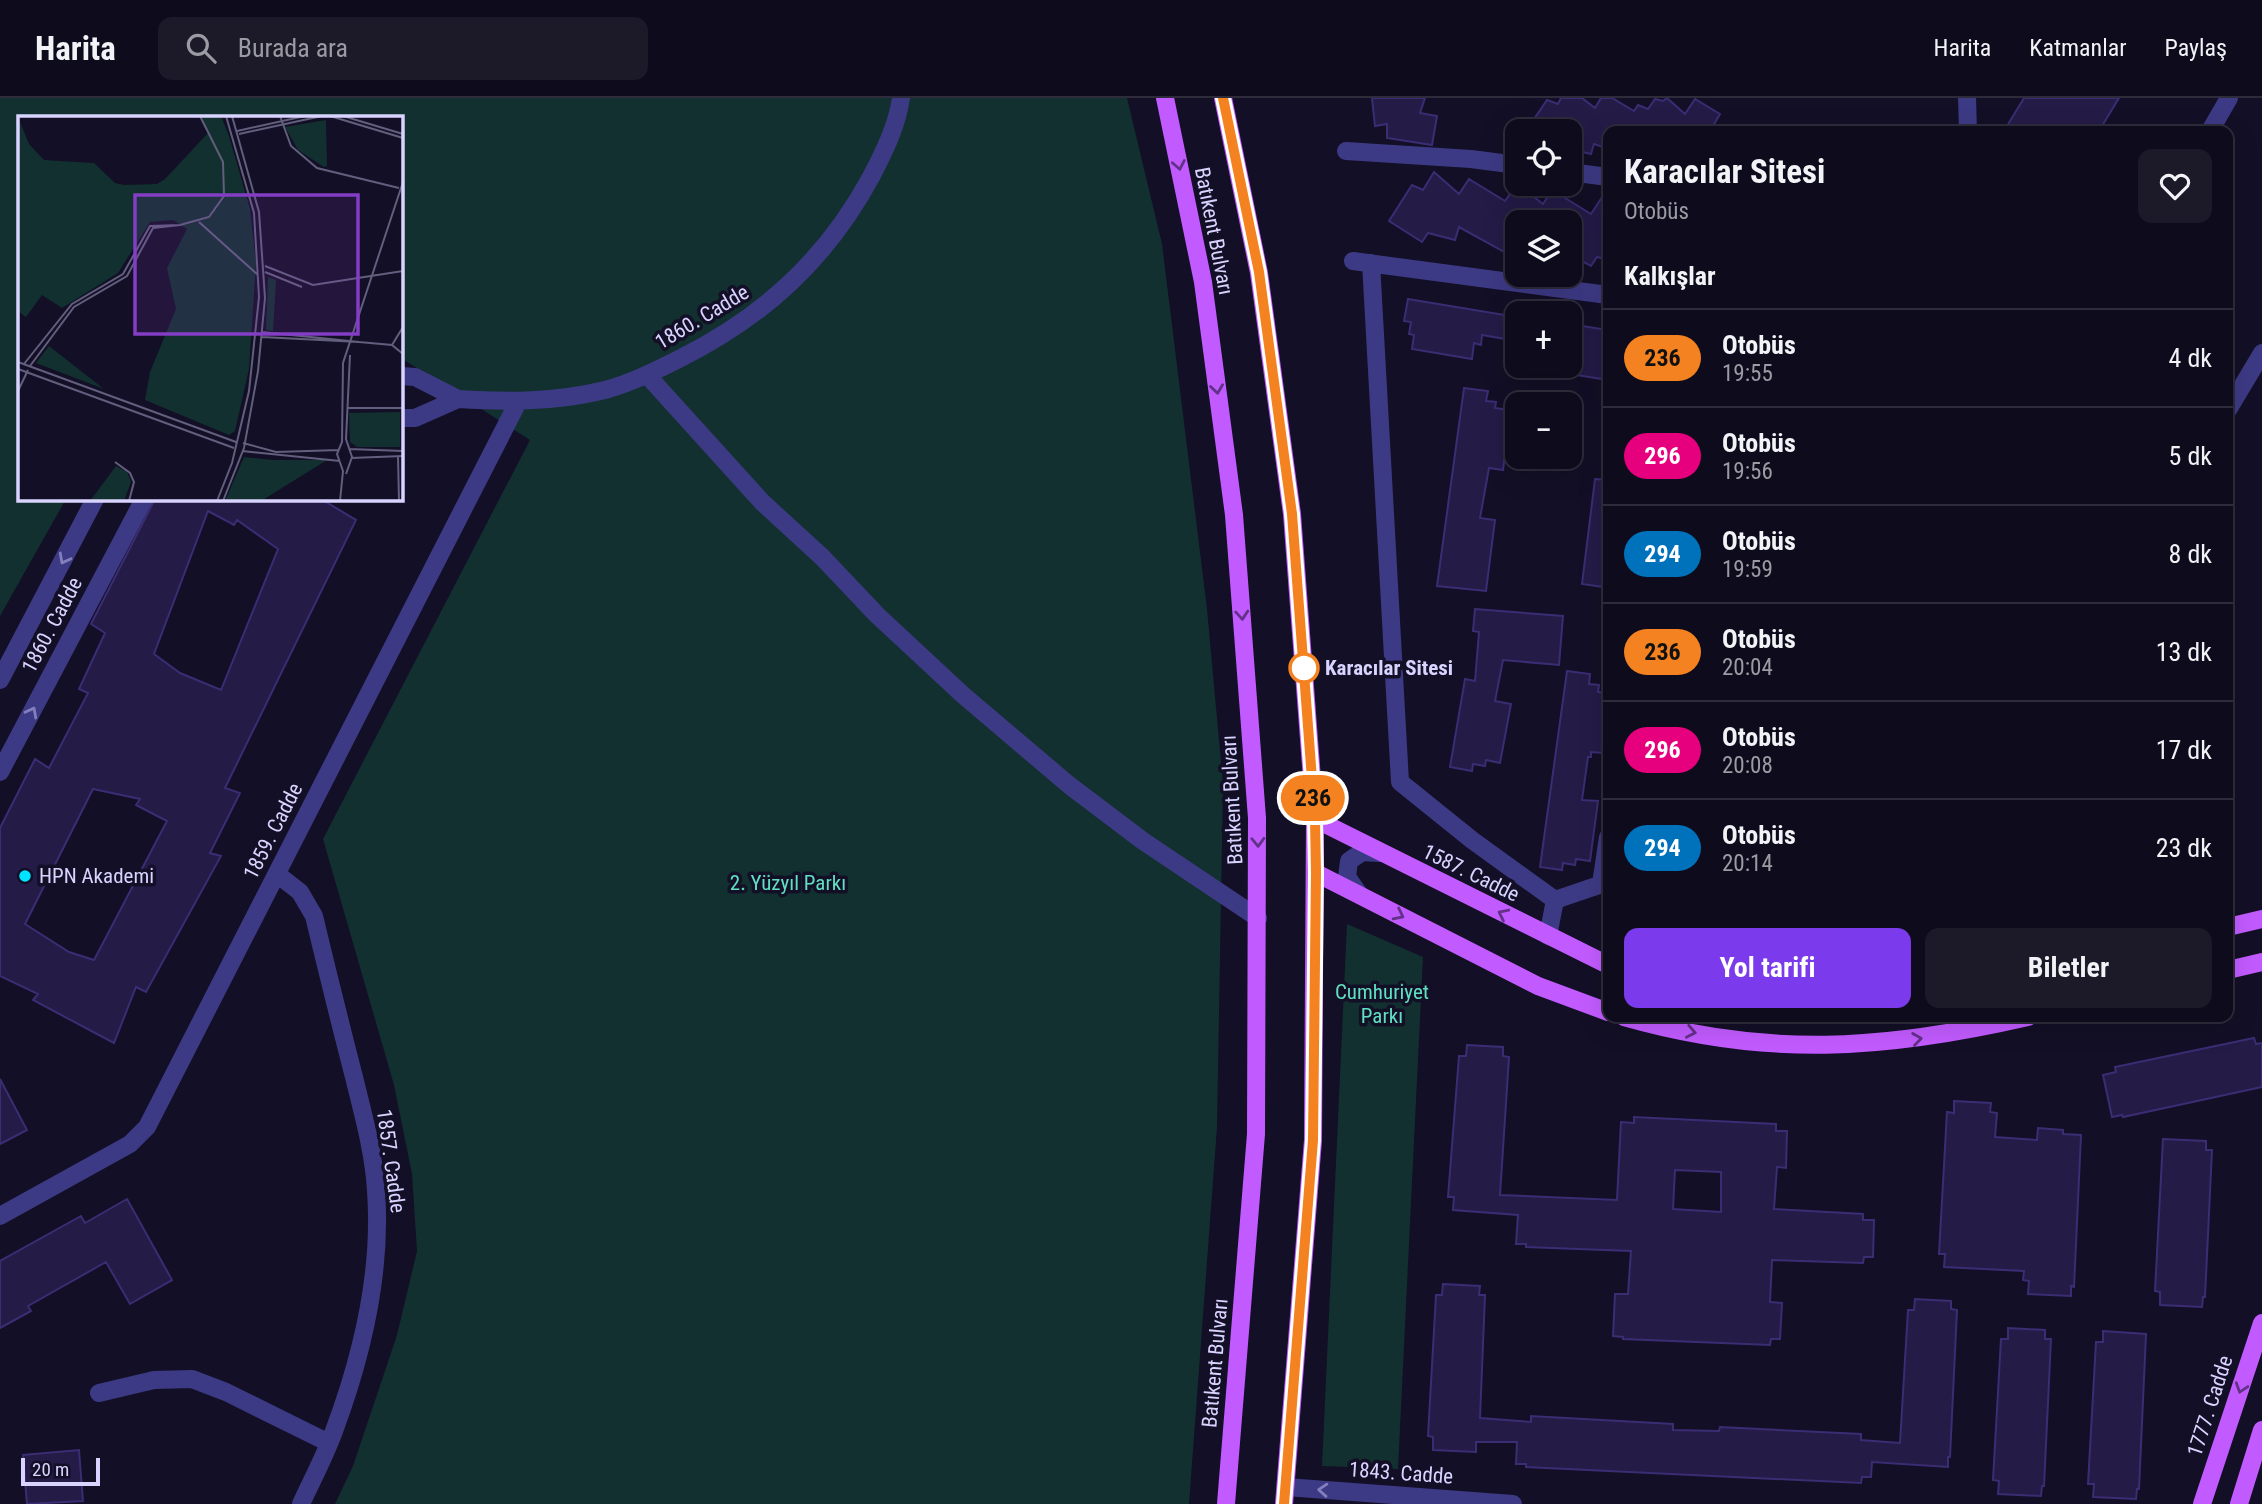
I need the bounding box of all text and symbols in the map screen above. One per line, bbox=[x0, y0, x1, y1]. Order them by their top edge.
search box bbox=[158, 17, 648, 80]
text: Harita bbox=[35, 29, 116, 68]
icon: search bbox=[182, 29, 220, 67]
text: Burada ara bbox=[238, 33, 348, 63]
text: Harita bbox=[1934, 34, 1991, 62]
text: Katmanlar bbox=[2029, 34, 2127, 62]
text: Paylaş bbox=[2165, 34, 2227, 62]
inset map bbox=[18, 116, 402, 500]
map controls bbox=[1505, 119, 1582, 469]
button: locate bbox=[1505, 119, 1582, 196]
button: heart bbox=[2138, 149, 2212, 223]
text: Karacılar Sitesi bbox=[1624, 152, 1825, 191]
one-way arrow bbox=[1170, 159, 1185, 171]
street label: Batıkent Bulvarı bbox=[1190, 165, 1238, 297]
text: Otobüs bbox=[1624, 198, 1689, 225]
button: layers bbox=[1505, 210, 1582, 287]
text: Kalkışlar bbox=[1624, 261, 1716, 291]
street label: 1860. Cadde bbox=[651, 280, 753, 354]
button: + bbox=[1505, 301, 1582, 378]
text: Otobüs bbox=[1722, 330, 1796, 360]
text: 4 dk bbox=[2169, 343, 2212, 373]
text: 236 bbox=[1644, 344, 1681, 372]
text: 19:55 bbox=[1722, 360, 1773, 387]
one-way arrow bbox=[1209, 383, 1224, 395]
button: − bbox=[1505, 392, 1582, 469]
text: Otobüs bbox=[1722, 428, 1796, 458]
text: 5 dk bbox=[2169, 441, 2212, 471]
text: 296 bbox=[1644, 442, 1681, 470]
text: 19:56 bbox=[1722, 458, 1773, 485]
text: Otobüs bbox=[1722, 526, 1796, 556]
text: 8 dk bbox=[2169, 539, 2212, 569]
text: 294 bbox=[1644, 540, 1681, 568]
one-way arrow bbox=[58, 552, 72, 564]
text: 19:59 bbox=[1722, 556, 1773, 583]
street label: 1860. Cadde bbox=[17, 573, 87, 677]
one-way arrow bbox=[1234, 610, 1249, 621]
text: Otobüs bbox=[1722, 624, 1796, 654]
text: 13 dk bbox=[2156, 637, 2212, 667]
text: 236 bbox=[1644, 638, 1681, 666]
marker: Karacılar Sitesi bbox=[1289, 653, 1319, 683]
text: 20:04 bbox=[1722, 654, 1773, 681]
place label: Karacılar Sitesi bbox=[1325, 656, 1453, 680]
one-way arrow bbox=[24, 706, 37, 719]
text: Otobüs bbox=[1722, 722, 1796, 752]
street label: Batıkent Bulvarı bbox=[1217, 735, 1247, 865]
text: 17 dk bbox=[2156, 735, 2212, 765]
text: 296 bbox=[1644, 736, 1681, 764]
text: 20:08 bbox=[1722, 752, 1773, 779]
line badge: 236 bbox=[1273, 775, 1353, 821]
street label: 1859. Cadde bbox=[239, 779, 307, 883]
text: 236 bbox=[1295, 784, 1331, 812]
text: Otobüs bbox=[1722, 820, 1796, 850]
text: 23 dk bbox=[2156, 833, 2212, 863]
text: 294 bbox=[1644, 834, 1681, 862]
one-way arrow bbox=[1250, 837, 1266, 848]
street label: 1587. Cadde bbox=[1419, 839, 1523, 907]
text: 20:14 bbox=[1722, 850, 1773, 877]
place label: HPN Akademi bbox=[39, 864, 154, 888]
marker: HPN Akademi bbox=[17, 868, 33, 884]
park label: 2. Yüzyıl Parkı bbox=[730, 871, 846, 895]
one-way arrow bbox=[1392, 907, 1404, 920]
one-way arrow bbox=[1498, 908, 1510, 922]
button: Yol tarifi bbox=[1624, 928, 1911, 1008]
button: Biletler bbox=[1925, 928, 2212, 1008]
park label: Cumhuriyet Parkı bbox=[1335, 980, 1429, 1028]
one-way arrow bbox=[1685, 1024, 1697, 1039]
one-way arrow bbox=[1911, 1031, 1923, 1046]
street label: 1857. Cadde bbox=[372, 1108, 410, 1215]
street label: Batıkent Bulvarı bbox=[1197, 1297, 1233, 1429]
street label: 1777. Cadde bbox=[2182, 1352, 2238, 1459]
one-way arrow bbox=[2234, 1382, 2249, 1394]
scale bar bbox=[21, 1455, 100, 1487]
street label: 1843. Cadde bbox=[1348, 1457, 1454, 1489]
text: 20 m bbox=[32, 1458, 69, 1481]
one-way arrow bbox=[1317, 1482, 1328, 1497]

